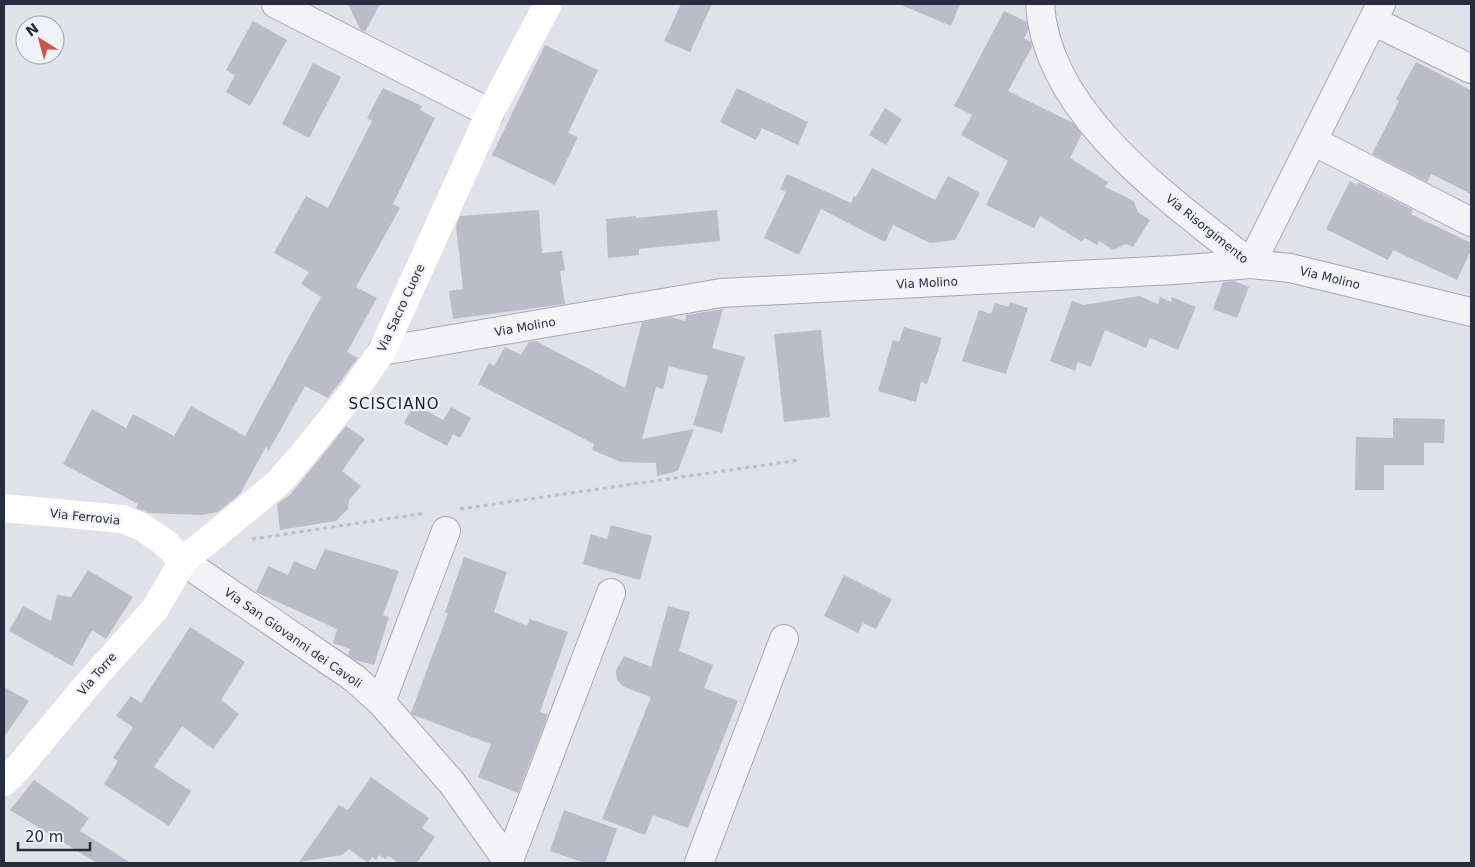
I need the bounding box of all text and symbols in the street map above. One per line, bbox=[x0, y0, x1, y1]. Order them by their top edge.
north arrow bbox=[15, 15, 65, 65]
text: N bbox=[23, 20, 42, 40]
street label: Via Risorgimento bbox=[1163, 191, 1251, 267]
street label: Via Sacro Cuore bbox=[375, 262, 427, 354]
street label: Via Molino bbox=[1298, 264, 1362, 292]
street label: Via Molino bbox=[896, 274, 958, 292]
street label: Via Molino bbox=[493, 315, 557, 339]
district label: SCISCIANO bbox=[348, 395, 440, 413]
street label: Via Ferrovia bbox=[49, 506, 121, 528]
street label: Via San Giovanni dei Cavoli bbox=[222, 585, 364, 691]
street label: Via Torre bbox=[75, 650, 119, 698]
scale bar bbox=[18, 820, 90, 852]
text: 20 m bbox=[25, 828, 63, 846]

